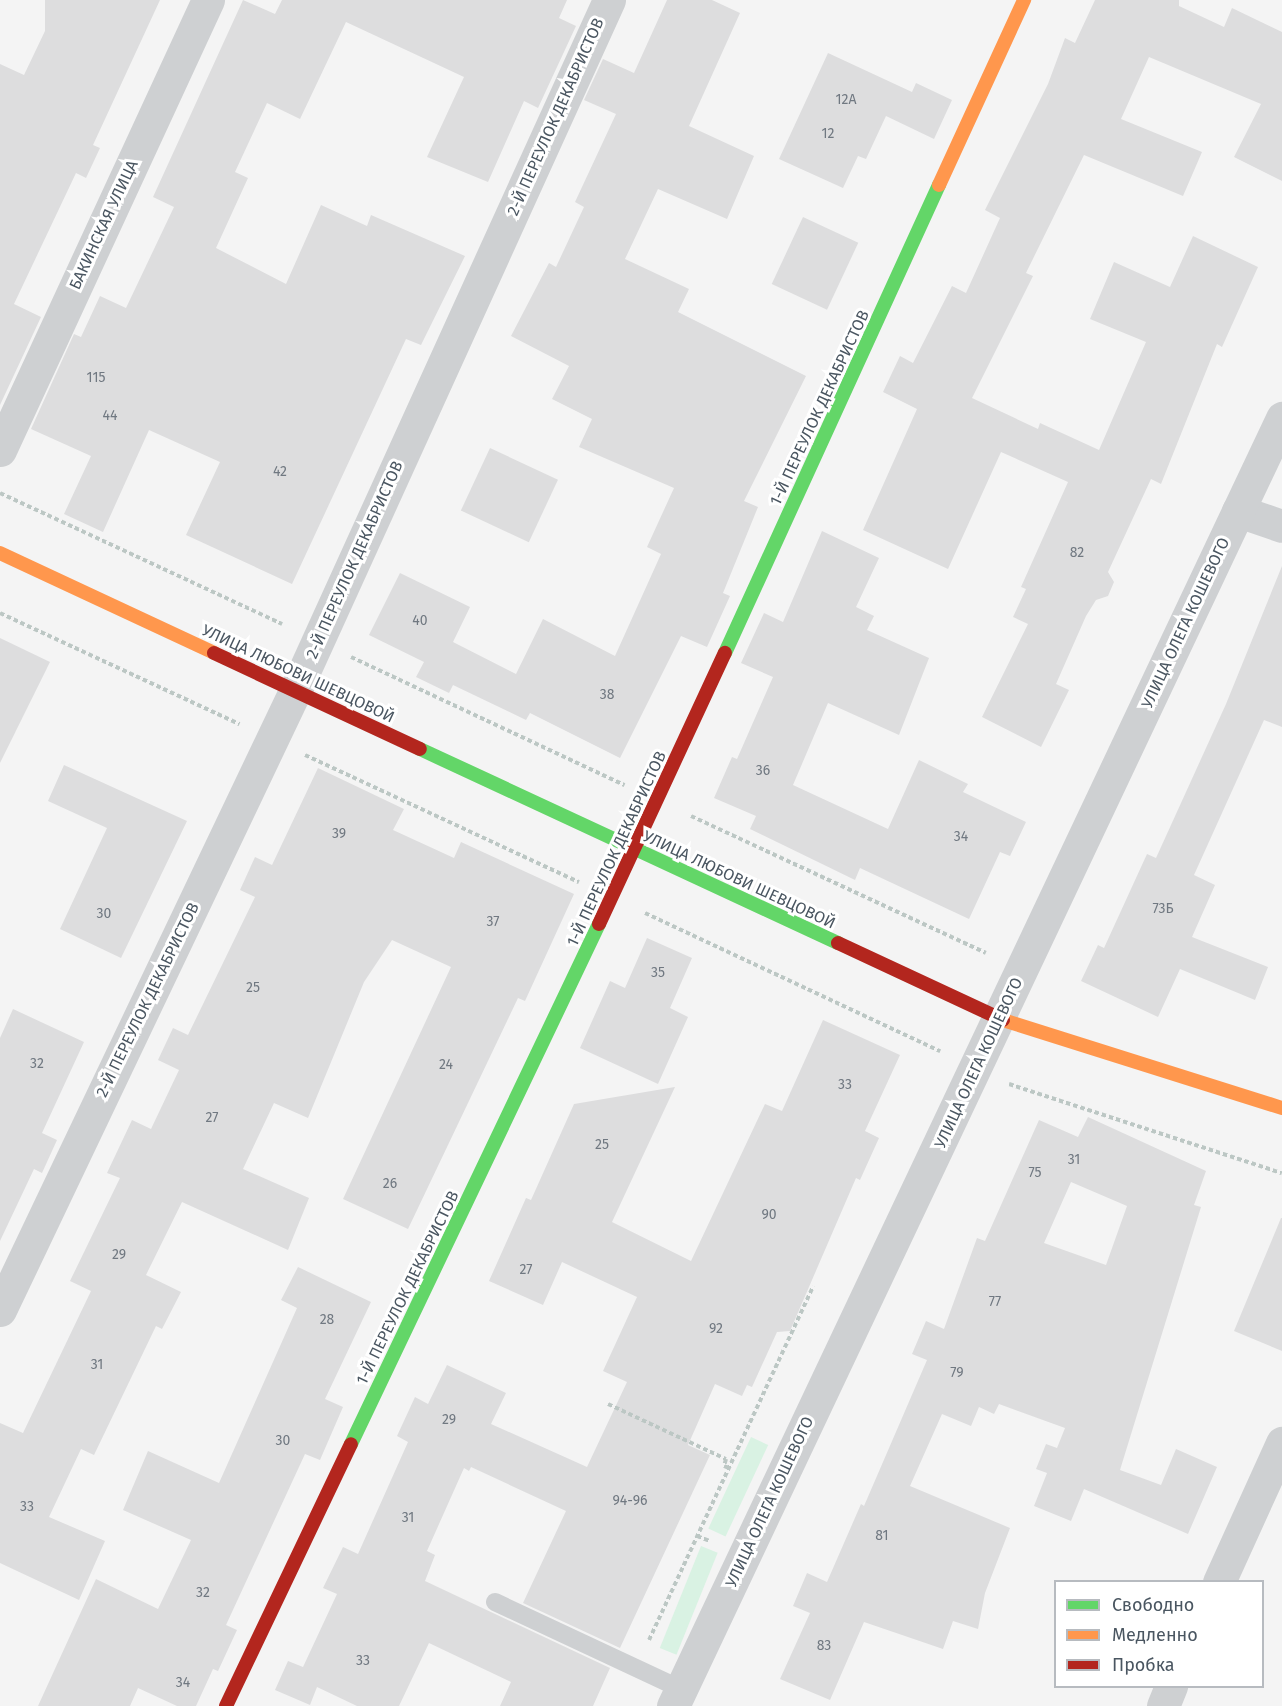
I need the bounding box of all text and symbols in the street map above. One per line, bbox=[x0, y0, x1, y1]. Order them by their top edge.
street label: 2-Й ПЕРЕУЛОК ДЕКАБРИСТОВ bbox=[504, 15, 608, 219]
house number: 12А bbox=[835, 92, 857, 108]
house number: 12 bbox=[822, 126, 834, 142]
street label: БАКИНСКАЯ УЛИЦА bbox=[66, 157, 142, 293]
street label: 1-Й ПЕРЕУЛОК ДЕКАБРИСТОВ bbox=[766, 307, 874, 509]
house number: 115 bbox=[87, 370, 105, 386]
house number: 44 bbox=[103, 408, 117, 424]
street label: 2-Й ПЕРЕУЛОК ДЕКАБРИСТОВ bbox=[303, 458, 407, 662]
house number: 42 bbox=[273, 464, 287, 480]
street label: УЛИЦА ОЛЕГА КОШЕВОГО bbox=[1138, 535, 1234, 711]
house number: 82 bbox=[1070, 545, 1084, 561]
house number: 40 bbox=[412, 613, 428, 629]
street label: УЛИЦА ЛЮБОВИ ШЕВЦОВОЙ bbox=[199, 621, 397, 727]
house number: 38 bbox=[600, 687, 614, 703]
street label: 1-Й ПЕРЕУЛОК ДЕКАБРИСТОВ bbox=[563, 748, 671, 950]
house number: 36 bbox=[756, 763, 770, 779]
house number: 39 bbox=[332, 826, 346, 842]
street label: УЛИЦА ЛЮБОВИ ШЕВЦОВОЙ bbox=[640, 827, 838, 933]
house number: 34 bbox=[954, 829, 968, 845]
street label: 2-Й ПЕРЕУЛОК ДЕКАБРИСТОВ bbox=[92, 900, 204, 1100]
house number: 73Б bbox=[1152, 901, 1174, 917]
house number: 30 bbox=[97, 906, 111, 922]
house number: 37 bbox=[486, 914, 500, 930]
house number: 35 bbox=[651, 965, 665, 981]
street label: УЛИЦА ОЛЕГА КОШЕВОГО bbox=[931, 975, 1027, 1151]
house number: 25 bbox=[246, 980, 260, 996]
house number: 32 bbox=[30, 1056, 44, 1072]
house number: 24 bbox=[439, 1057, 453, 1073]
house number: 33 bbox=[838, 1077, 852, 1093]
house number: 27 bbox=[205, 1110, 219, 1126]
house number: 25 bbox=[595, 1137, 609, 1153]
house number: 31 bbox=[1068, 1152, 1080, 1168]
house number: 75 bbox=[1028, 1165, 1042, 1181]
house number: 26 bbox=[383, 1176, 397, 1192]
street label: 1-Й ПЕРЕУЛОК ДЕКАБРИСТОВ bbox=[353, 1188, 463, 1388]
house number: 90 bbox=[761, 1207, 777, 1223]
house number: 29 bbox=[112, 1247, 126, 1263]
house number: 27 bbox=[519, 1262, 533, 1278]
house number: 77 bbox=[989, 1294, 1001, 1310]
house number: 28 bbox=[320, 1312, 334, 1328]
house number: 92 bbox=[709, 1321, 723, 1337]
house number: 31 bbox=[91, 1357, 103, 1373]
house number: 79 bbox=[950, 1365, 964, 1381]
house number: 29 bbox=[442, 1412, 456, 1428]
street label: УЛИЦА ОЛЕГА КОШЕВОГО bbox=[722, 1414, 818, 1590]
house number: 30 bbox=[276, 1433, 290, 1449]
house number: 94-96 bbox=[613, 1493, 647, 1509]
house number: 33 bbox=[20, 1499, 34, 1515]
house number: 31 bbox=[402, 1510, 414, 1526]
house number: 81 bbox=[875, 1528, 889, 1544]
legend bbox=[1054, 1580, 1264, 1688]
house number: 32 bbox=[196, 1585, 210, 1601]
text: Свободно bbox=[1112, 1594, 1194, 1616]
text: Медленно bbox=[1112, 1624, 1198, 1646]
house number: 83 bbox=[817, 1638, 831, 1654]
house number: 33 bbox=[356, 1653, 370, 1669]
text: Пробка bbox=[1112, 1654, 1175, 1676]
house number: 34 bbox=[176, 1675, 190, 1691]

